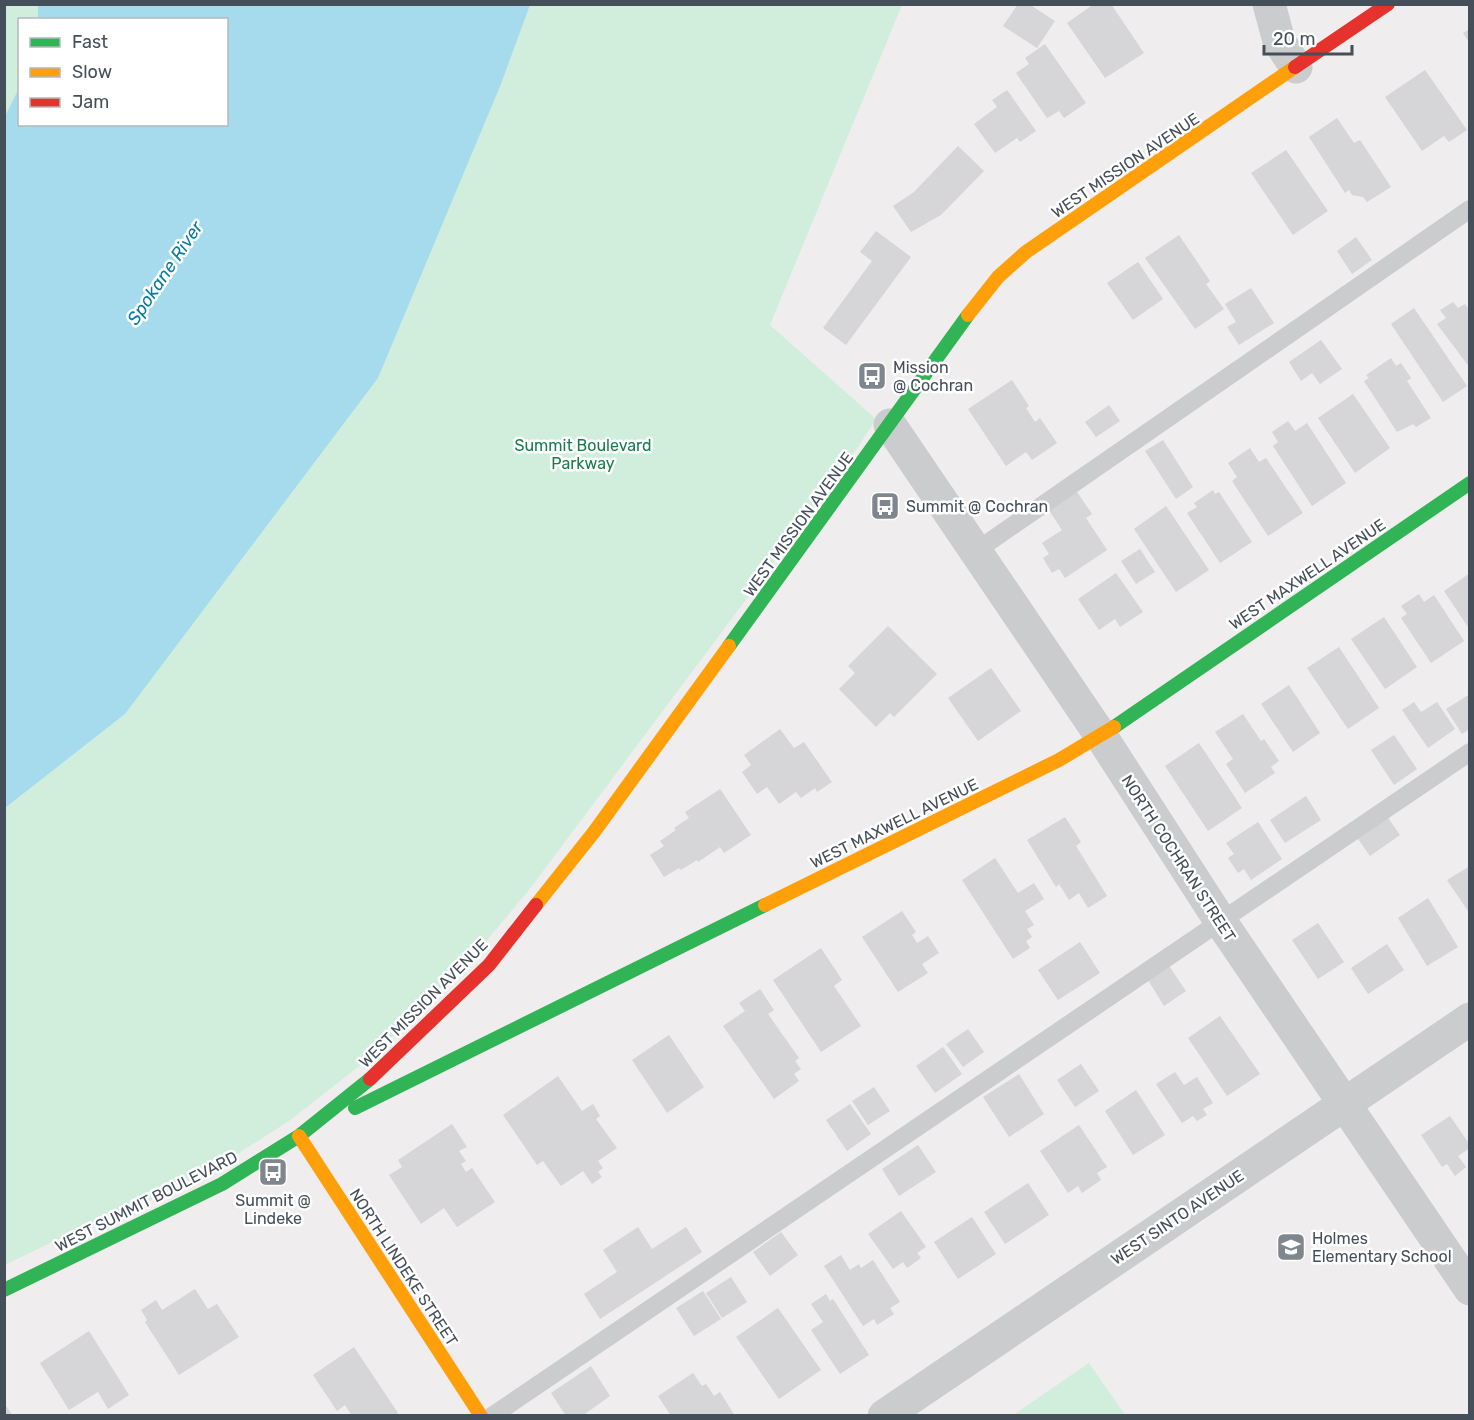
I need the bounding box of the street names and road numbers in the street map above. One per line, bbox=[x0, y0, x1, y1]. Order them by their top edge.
street label: WEST MISSION AVENUE bbox=[1048, 109, 1203, 222]
street label: WEST MISSION AVENUE bbox=[740, 448, 857, 600]
street label: WEST MAXWELL AVENUE bbox=[1226, 515, 1389, 634]
street label: NORTH COCHRAN STREET bbox=[1118, 771, 1240, 945]
street label: WEST MAXWELL AVENUE bbox=[807, 774, 981, 872]
street label: WEST MISSION AVENUE bbox=[355, 935, 492, 1072]
street label: WEST SUMMIT BOULEVARD bbox=[52, 1147, 241, 1256]
street label: WEST SINTO AVENUE bbox=[1107, 1166, 1247, 1269]
street label: NORTH LINDEKE STREET bbox=[346, 1185, 462, 1349]

